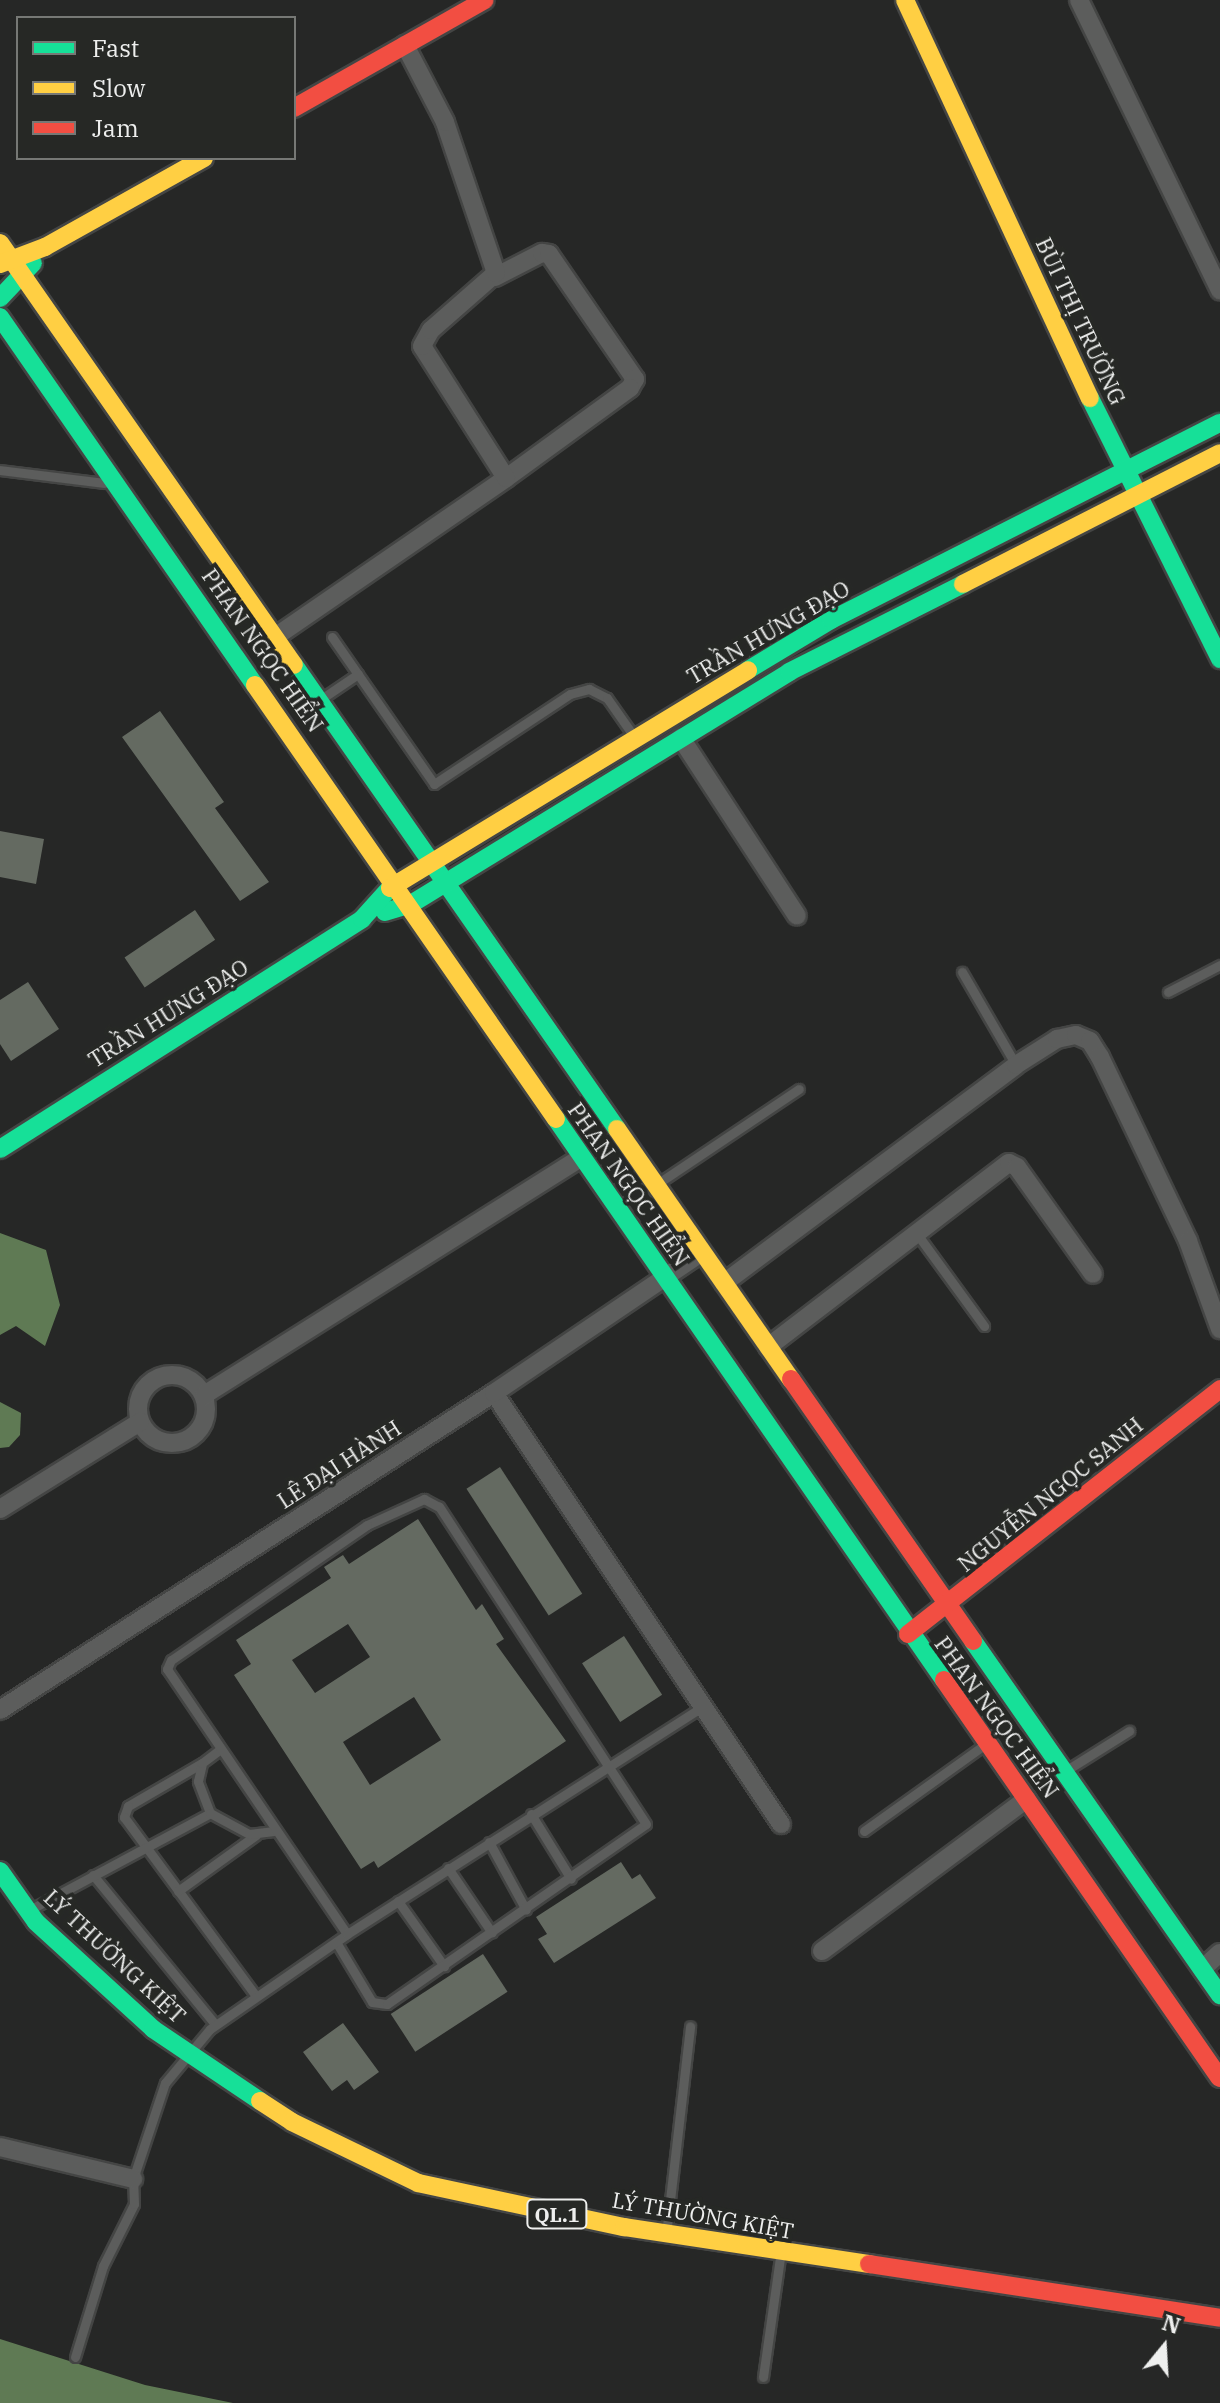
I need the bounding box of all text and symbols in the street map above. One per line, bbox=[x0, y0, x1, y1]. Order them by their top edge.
legend bbox=[16, 16, 296, 160]
text: Fast bbox=[92, 32, 139, 64]
text: Slow bbox=[92, 72, 145, 104]
text: Jam bbox=[92, 112, 139, 144]
street label: BÙI THỊ TRƯỜNG bbox=[1031, 233, 1131, 409]
street label: PHAN NGỌC HIỂN bbox=[197, 563, 329, 737]
street label: TRẦN HƯNG ĐẠO bbox=[682, 575, 854, 689]
street label: TRẦN HƯNG ĐẠO bbox=[83, 953, 253, 1073]
street label: PHAN NGỌC HIỂN bbox=[563, 1097, 695, 1271]
street label: NGUYỄN NGỌC SANH bbox=[952, 1411, 1148, 1577]
street label: LÊ ĐẠI HÀNH bbox=[272, 1414, 406, 1514]
street label: PHAN NGỌC HIỂN bbox=[930, 1631, 1064, 1803]
street label: LÝ THƯỜNG KIỆT bbox=[39, 1884, 191, 2028]
street label: LÝ THƯỜNG KIỆT bbox=[610, 2186, 796, 2244]
road number: QL.1 bbox=[525, 2198, 589, 2230]
north arrow bbox=[1124, 2307, 1204, 2387]
text: N bbox=[1159, 2307, 1184, 2340]

